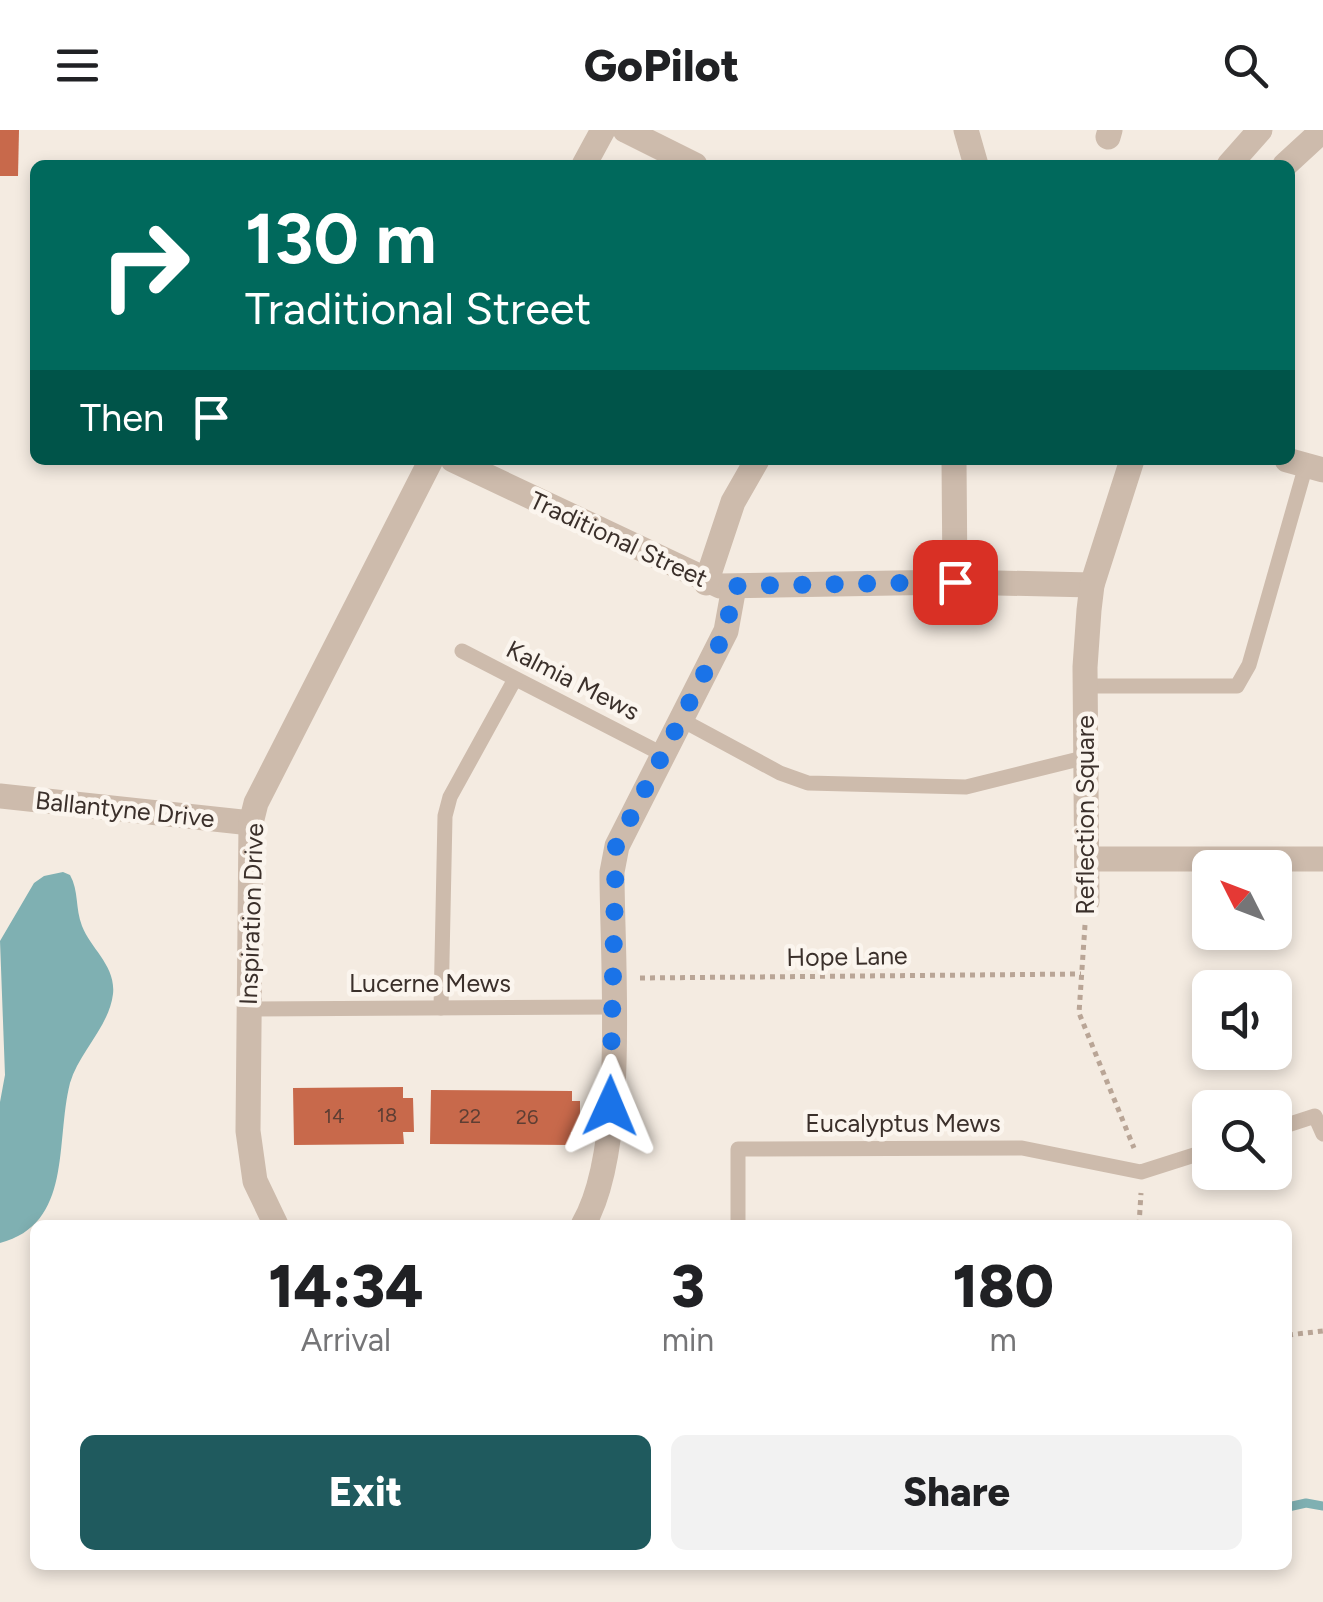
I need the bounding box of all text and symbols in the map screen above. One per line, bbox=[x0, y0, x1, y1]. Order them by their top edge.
icon: menu bbox=[50, 38, 105, 93]
text: GoPilot bbox=[584, 38, 739, 92]
icon: search bbox=[1218, 38, 1273, 93]
text: 130 m bbox=[245, 196, 437, 281]
icon: right bbox=[80, 200, 210, 330]
text: Traditional Street bbox=[245, 281, 591, 335]
icon: arrive bbox=[184, 390, 239, 445]
text: Then bbox=[80, 395, 164, 441]
street label: Traditional Street bbox=[525, 485, 713, 593]
pin bbox=[913, 540, 998, 625]
icon: arrive bbox=[928, 555, 983, 610]
street label: Kalmia Mews bbox=[502, 634, 644, 726]
street label: Reflection Square bbox=[1070, 715, 1100, 915]
street label: Ballantyne Drive bbox=[34, 785, 216, 833]
street label: Inspiration Drive bbox=[233, 823, 269, 1005]
north arrow bbox=[1192, 850, 1292, 950]
map controls bbox=[1192, 850, 1292, 1190]
street label: Hope Lane bbox=[786, 940, 908, 972]
street label: Lucerne Mews bbox=[349, 968, 511, 998]
button: sound bbox=[1192, 970, 1292, 1070]
position arrow bbox=[558, 1054, 662, 1158]
button: search bbox=[1192, 1090, 1292, 1190]
house number: 18 bbox=[377, 1103, 397, 1127]
house number: 14 bbox=[324, 1104, 344, 1128]
house number: 22 bbox=[459, 1104, 481, 1128]
house number: 26 bbox=[516, 1105, 538, 1129]
street label: Eucalyptus Mews bbox=[805, 1108, 1001, 1138]
text: 14:34 bbox=[268, 1250, 424, 1322]
text: 3 bbox=[671, 1250, 705, 1322]
text: 180 bbox=[952, 1250, 1054, 1322]
text: Arrival bbox=[301, 1321, 391, 1359]
text: min bbox=[662, 1321, 714, 1359]
text: m bbox=[989, 1321, 1017, 1359]
button: Exit bbox=[80, 1435, 651, 1550]
button: Share bbox=[671, 1435, 1242, 1550]

